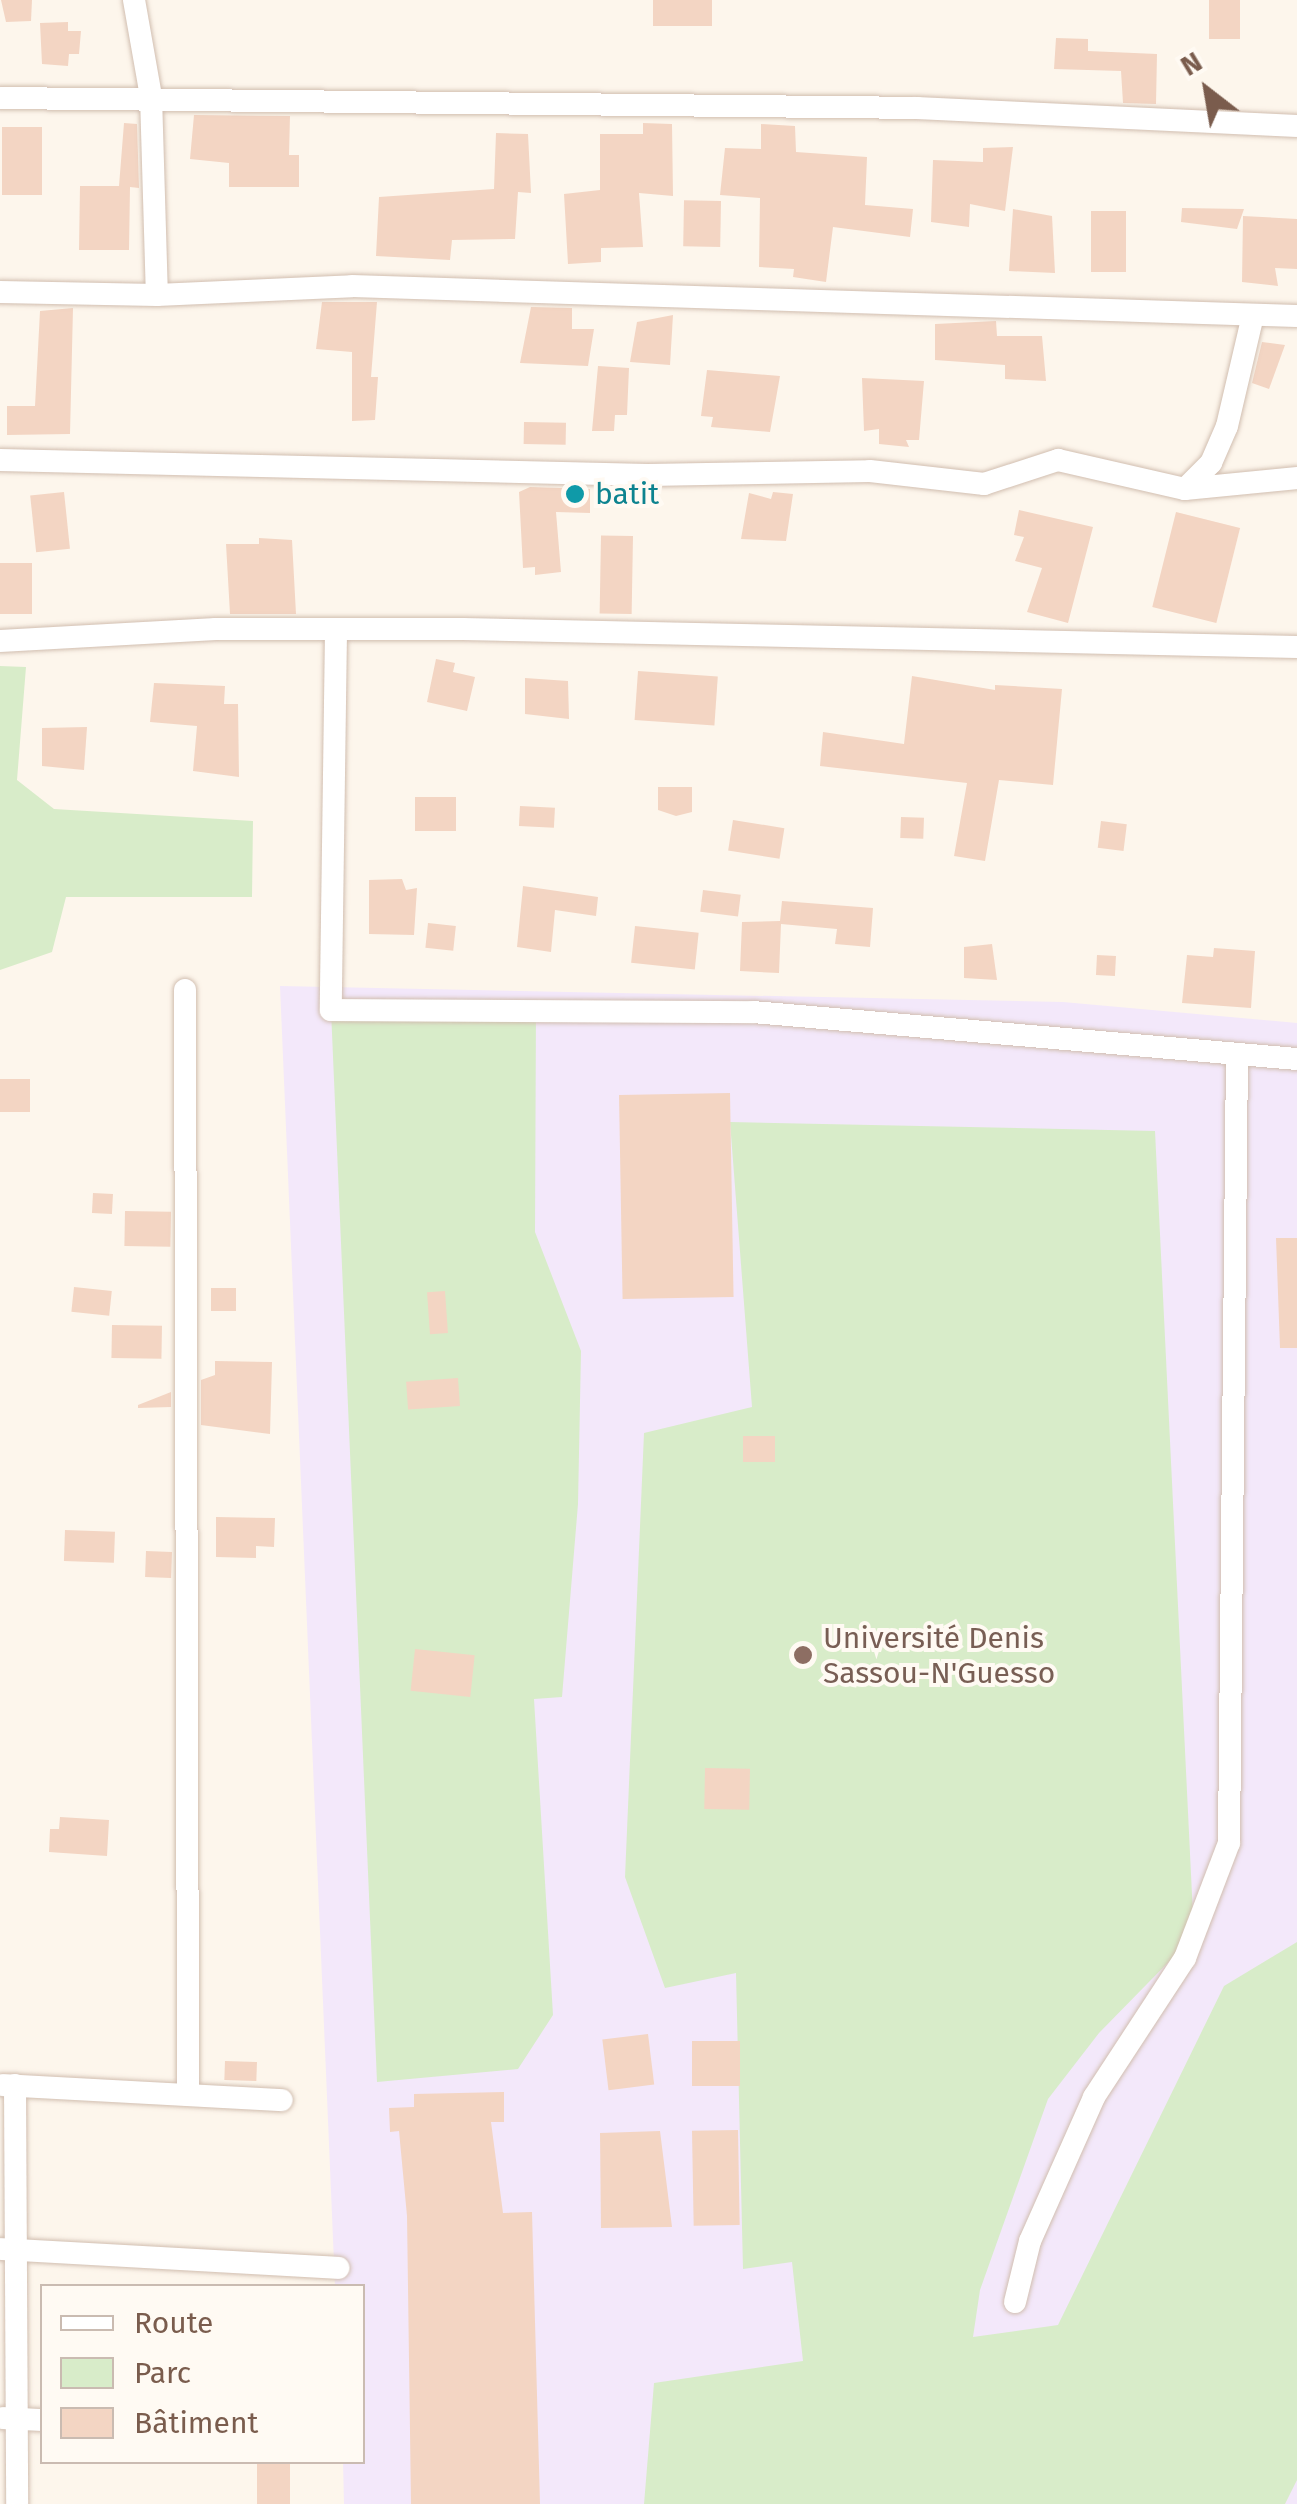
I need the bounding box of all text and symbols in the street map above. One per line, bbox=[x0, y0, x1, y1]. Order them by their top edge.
north arrow bbox=[1157, 40, 1257, 140]
text: N bbox=[1175, 45, 1208, 83]
place label: batit bbox=[595, 476, 659, 512]
marker: batit bbox=[564, 483, 586, 505]
place label: Université Denis Sassou-N'Guesso bbox=[823, 1620, 1055, 1690]
marker: Université Denis Sassou-N'Guesso bbox=[792, 1644, 814, 1666]
legend bbox=[40, 2284, 365, 2464]
text: Route bbox=[134, 2305, 213, 2341]
text: Parc bbox=[134, 2355, 191, 2391]
text: Bâtiment bbox=[134, 2405, 258, 2441]

